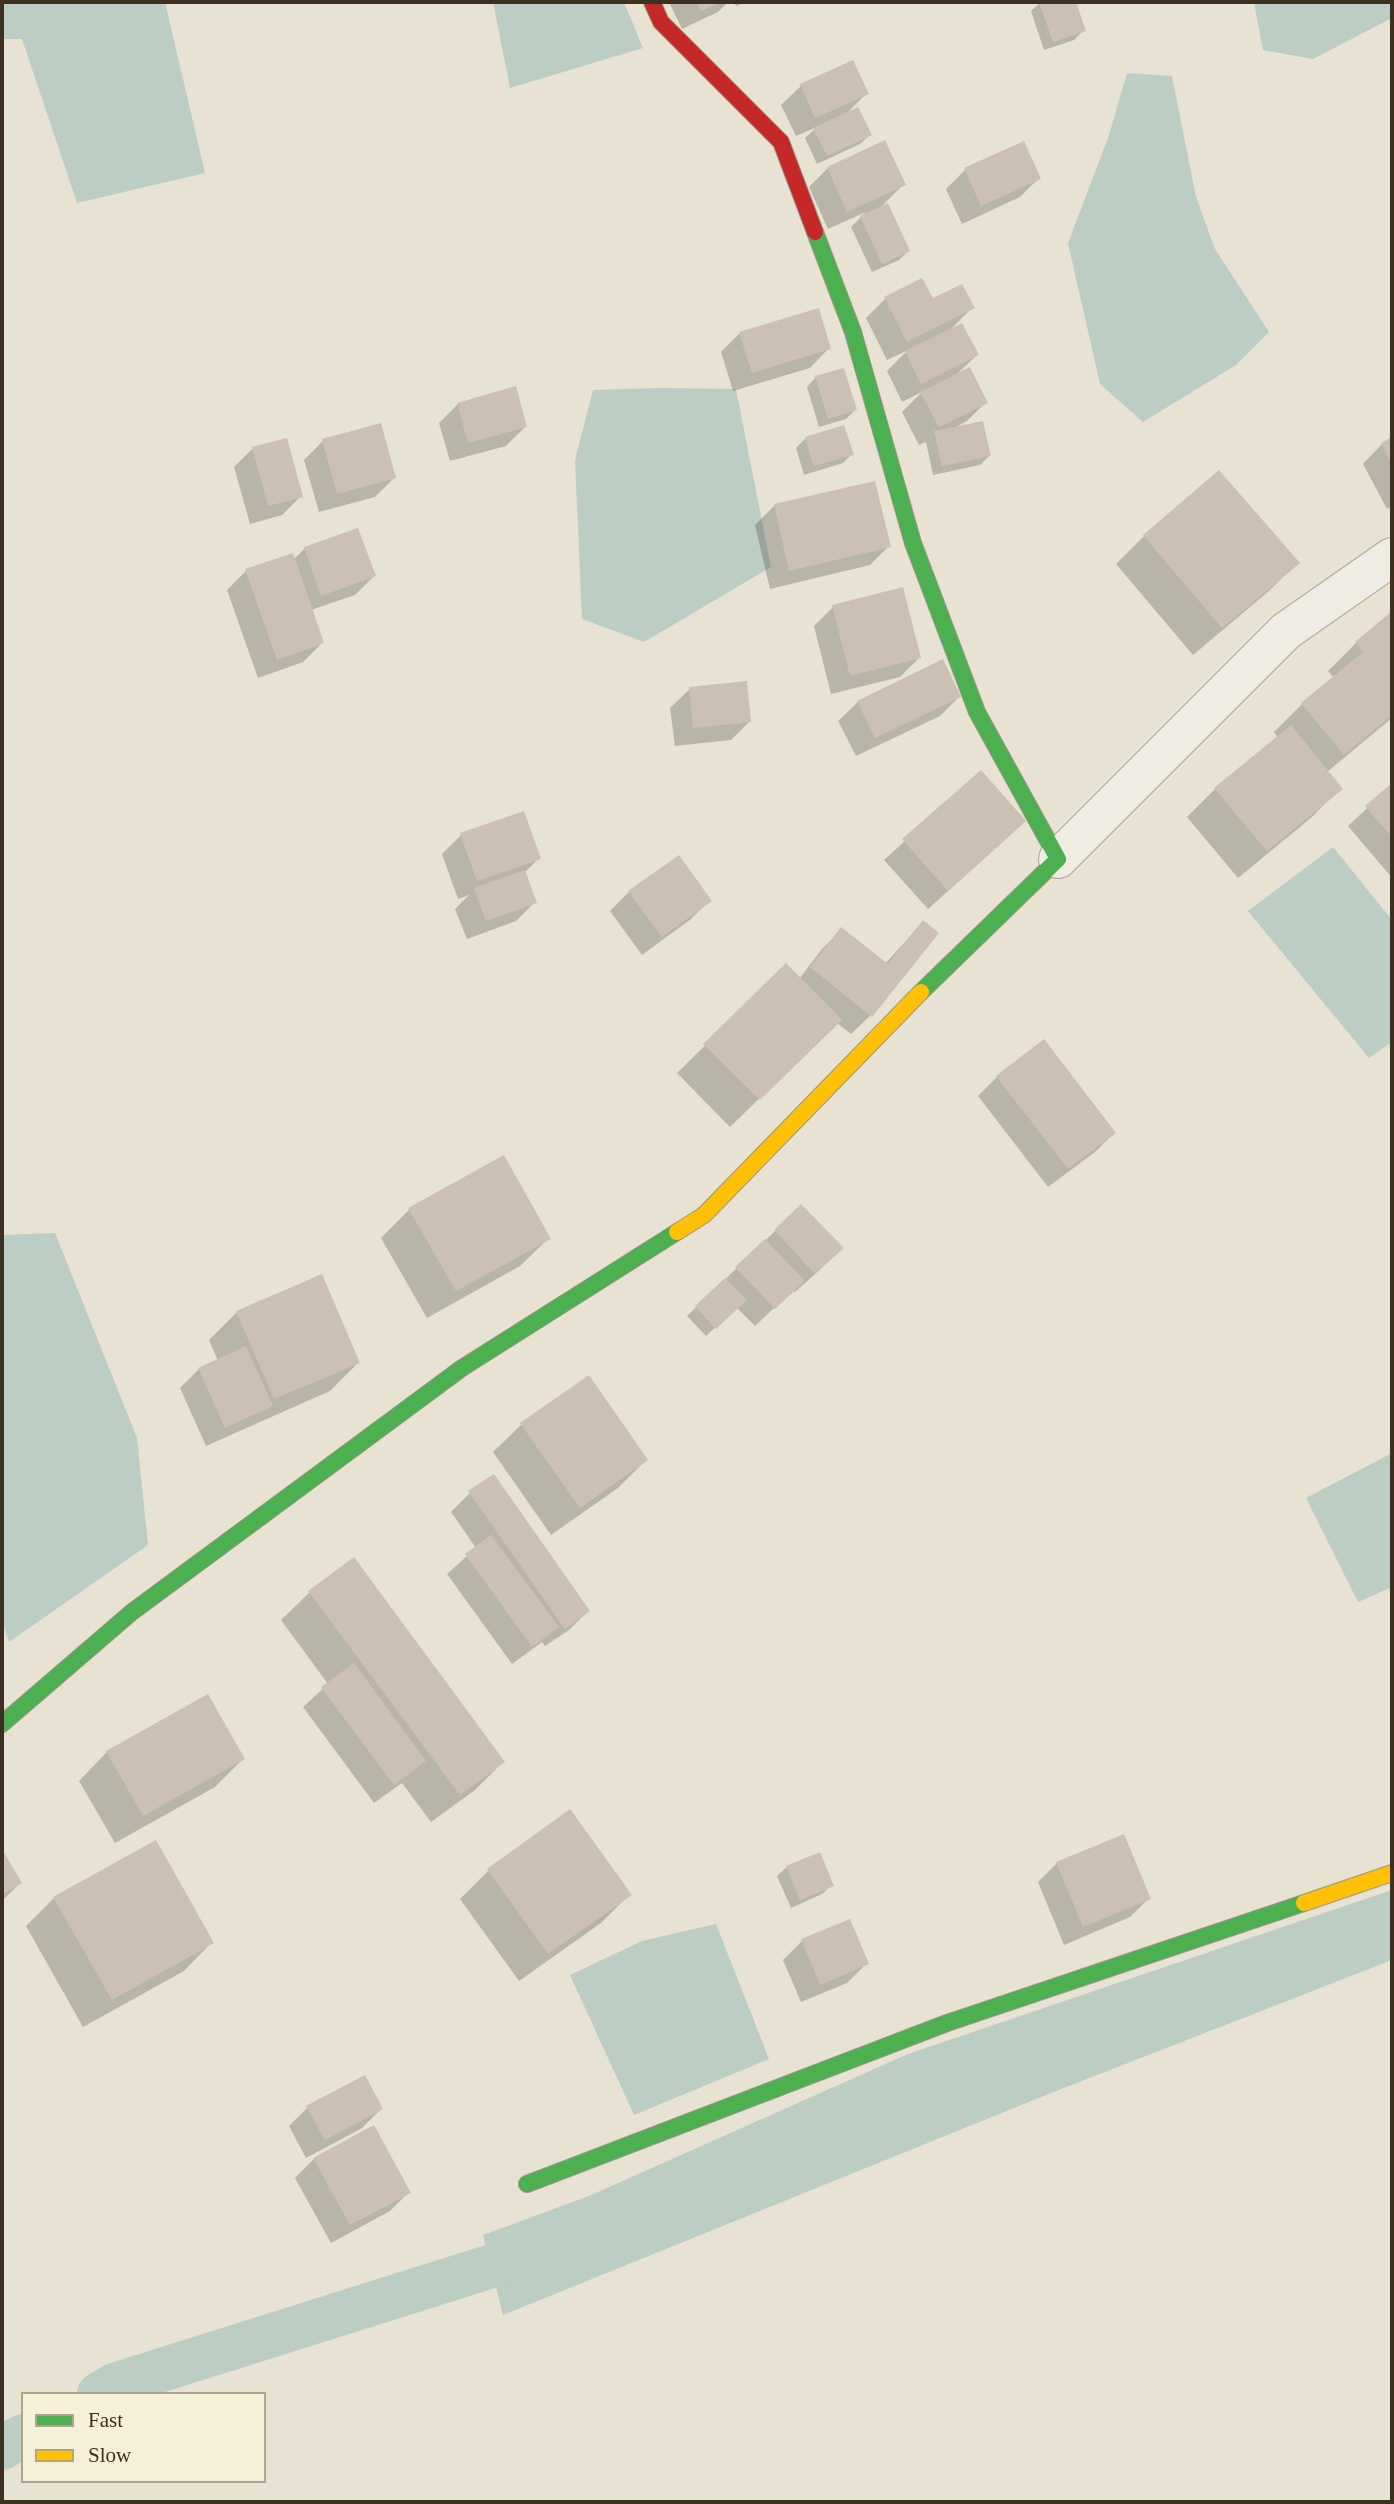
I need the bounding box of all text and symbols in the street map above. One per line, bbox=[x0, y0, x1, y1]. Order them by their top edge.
legend bbox=[21, 2392, 266, 2483]
text: Fast bbox=[88, 2408, 123, 2432]
text: Slow bbox=[88, 2443, 131, 2467]

